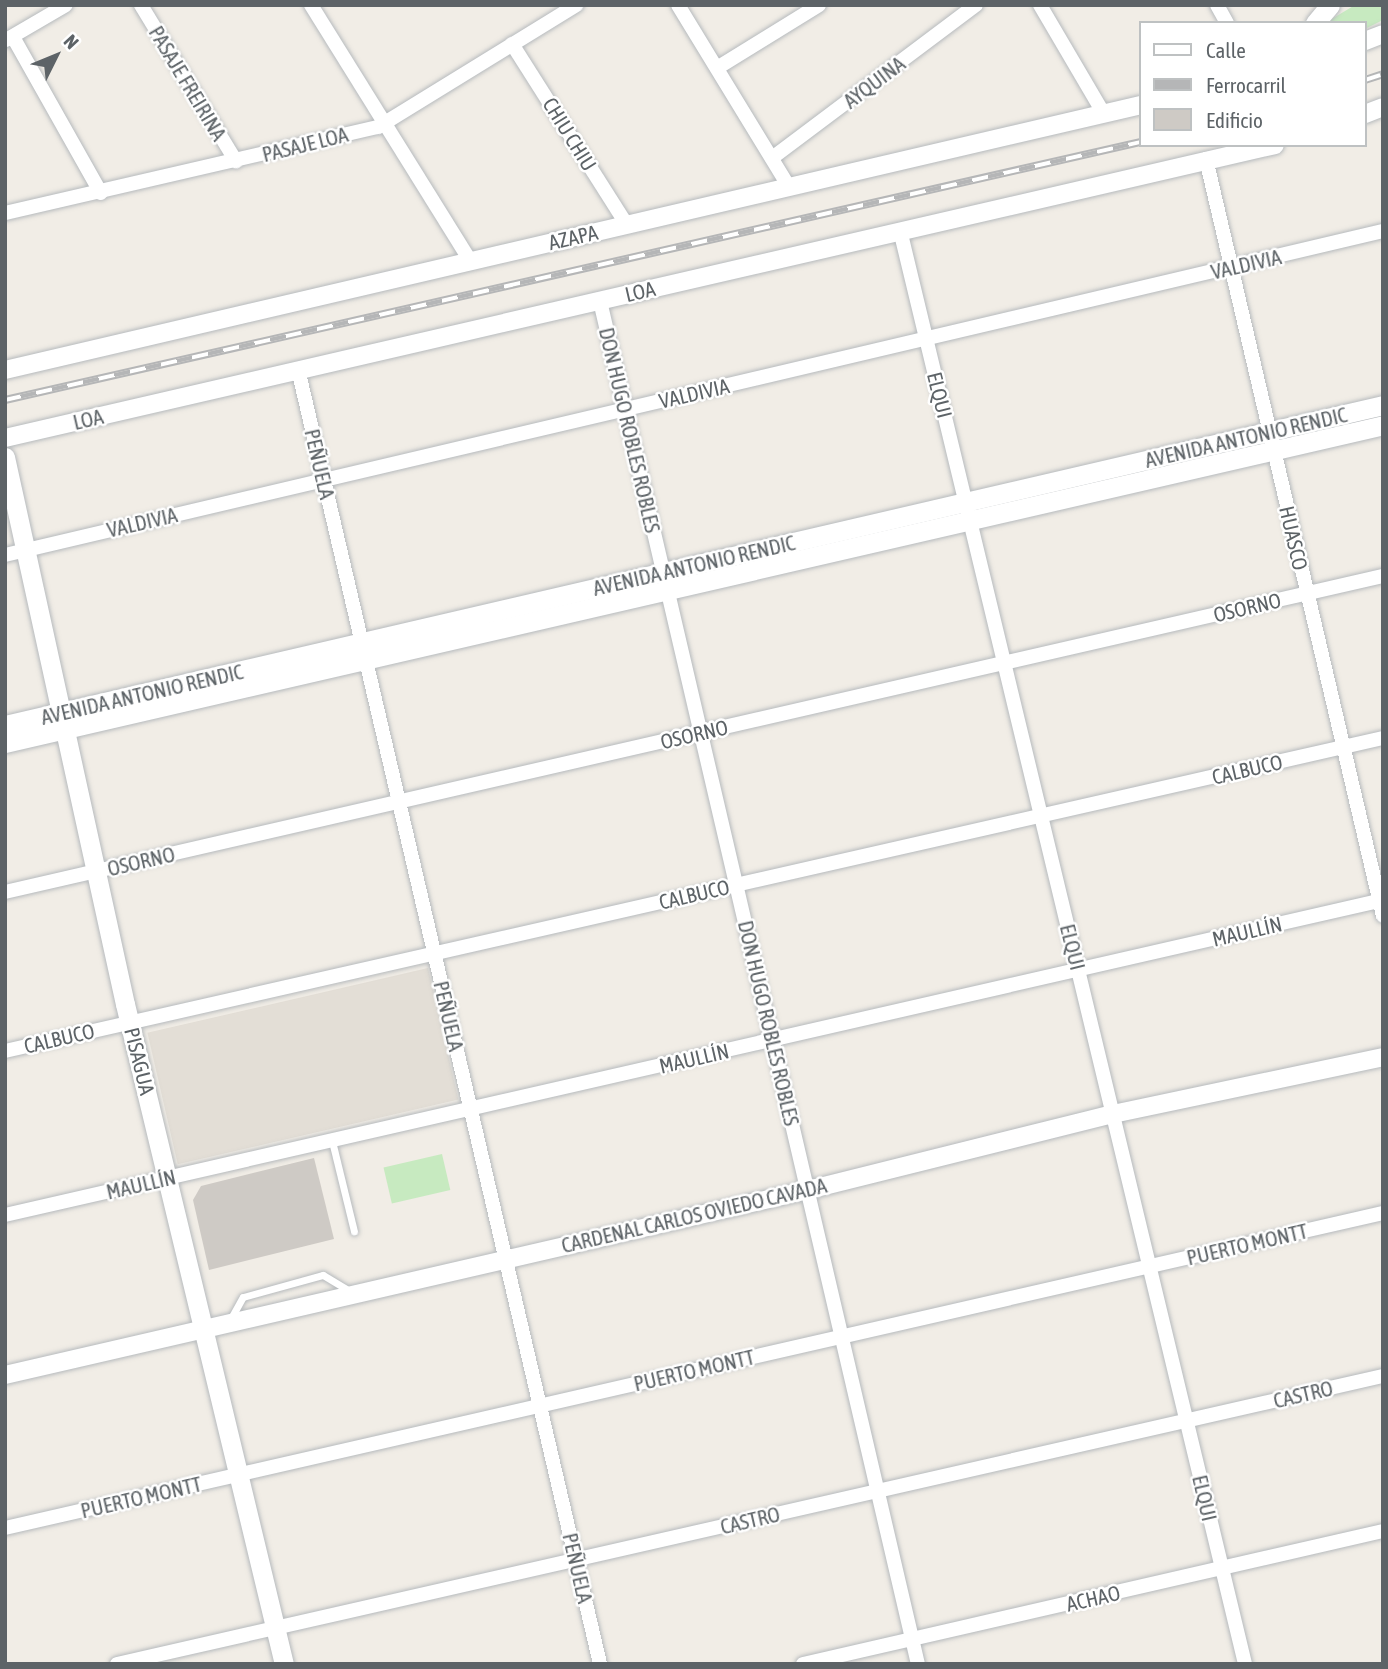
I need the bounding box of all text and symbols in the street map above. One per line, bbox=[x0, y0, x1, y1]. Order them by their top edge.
north arrow bbox=[21, 21, 91, 91]
street label: PASAJE FREIRINA bbox=[144, 21, 232, 145]
legend bbox=[1140, 21, 1367, 147]
text: N bbox=[59, 30, 83, 53]
text: Calle bbox=[1206, 38, 1246, 62]
street label: AYQUINA bbox=[838, 51, 910, 113]
text: Ferrocarril bbox=[1206, 73, 1286, 97]
street label: CHIU CHIU bbox=[538, 93, 602, 175]
text: Edificio bbox=[1206, 108, 1263, 132]
street label: PASAJE LOA bbox=[259, 121, 351, 167]
street label: AZAPA bbox=[546, 219, 600, 255]
street label: VALDIVIA bbox=[1208, 244, 1284, 284]
street label: LOA bbox=[622, 275, 658, 307]
street label: DON HUGO ROBLES ROBLES bbox=[594, 325, 666, 535]
street label: ELQUI bbox=[922, 369, 958, 421]
street label: VALDIVIA bbox=[656, 373, 732, 413]
street label: AVENIDA ANTONIO RENDIC bbox=[1142, 401, 1350, 473]
street label: LOA bbox=[70, 403, 106, 435]
street label: PEÑUELA bbox=[300, 426, 340, 502]
street label: VALDIVIA bbox=[104, 502, 180, 542]
street label: HUASCO bbox=[1274, 504, 1314, 572]
street label: AVENIDA ANTONIO RENDIC bbox=[590, 529, 798, 601]
street label: OSORNO bbox=[1211, 587, 1283, 627]
street label: AVENIDA ANTONIO RENDIC bbox=[38, 658, 246, 730]
street label: OSORNO bbox=[658, 714, 730, 754]
street label: CALBUCO bbox=[1209, 749, 1285, 789]
street label: OSORNO bbox=[105, 841, 177, 881]
street label: CALBUCO bbox=[656, 874, 732, 914]
street label: MAULLÍN bbox=[1210, 911, 1284, 951]
street label: DON HUGO ROBLES ROBLES bbox=[733, 918, 805, 1128]
street label: ELQUI bbox=[1055, 921, 1091, 973]
street label: PEÑUELA bbox=[429, 978, 469, 1054]
street label: CALBUCO bbox=[21, 1018, 97, 1058]
street label: PISAGUA bbox=[119, 1025, 161, 1097]
street label: MAULLÍN bbox=[657, 1038, 731, 1078]
street label: MAULLÍN bbox=[104, 1164, 178, 1204]
street label: CARDENAL CARLOS OVIEDO CAVADA bbox=[559, 1172, 829, 1258]
street label: PUERTO MONTT bbox=[1184, 1218, 1310, 1270]
street label: PUERTO MONTT bbox=[631, 1344, 757, 1396]
street label: CASTRO bbox=[1271, 1375, 1335, 1413]
street label: PUERTO MONTT bbox=[78, 1471, 204, 1523]
street label: ELQUI bbox=[1187, 1472, 1223, 1524]
street label: CASTRO bbox=[718, 1501, 782, 1539]
street label: PEÑUELA bbox=[558, 1530, 598, 1606]
street label: ACHAO bbox=[1064, 1580, 1122, 1616]

